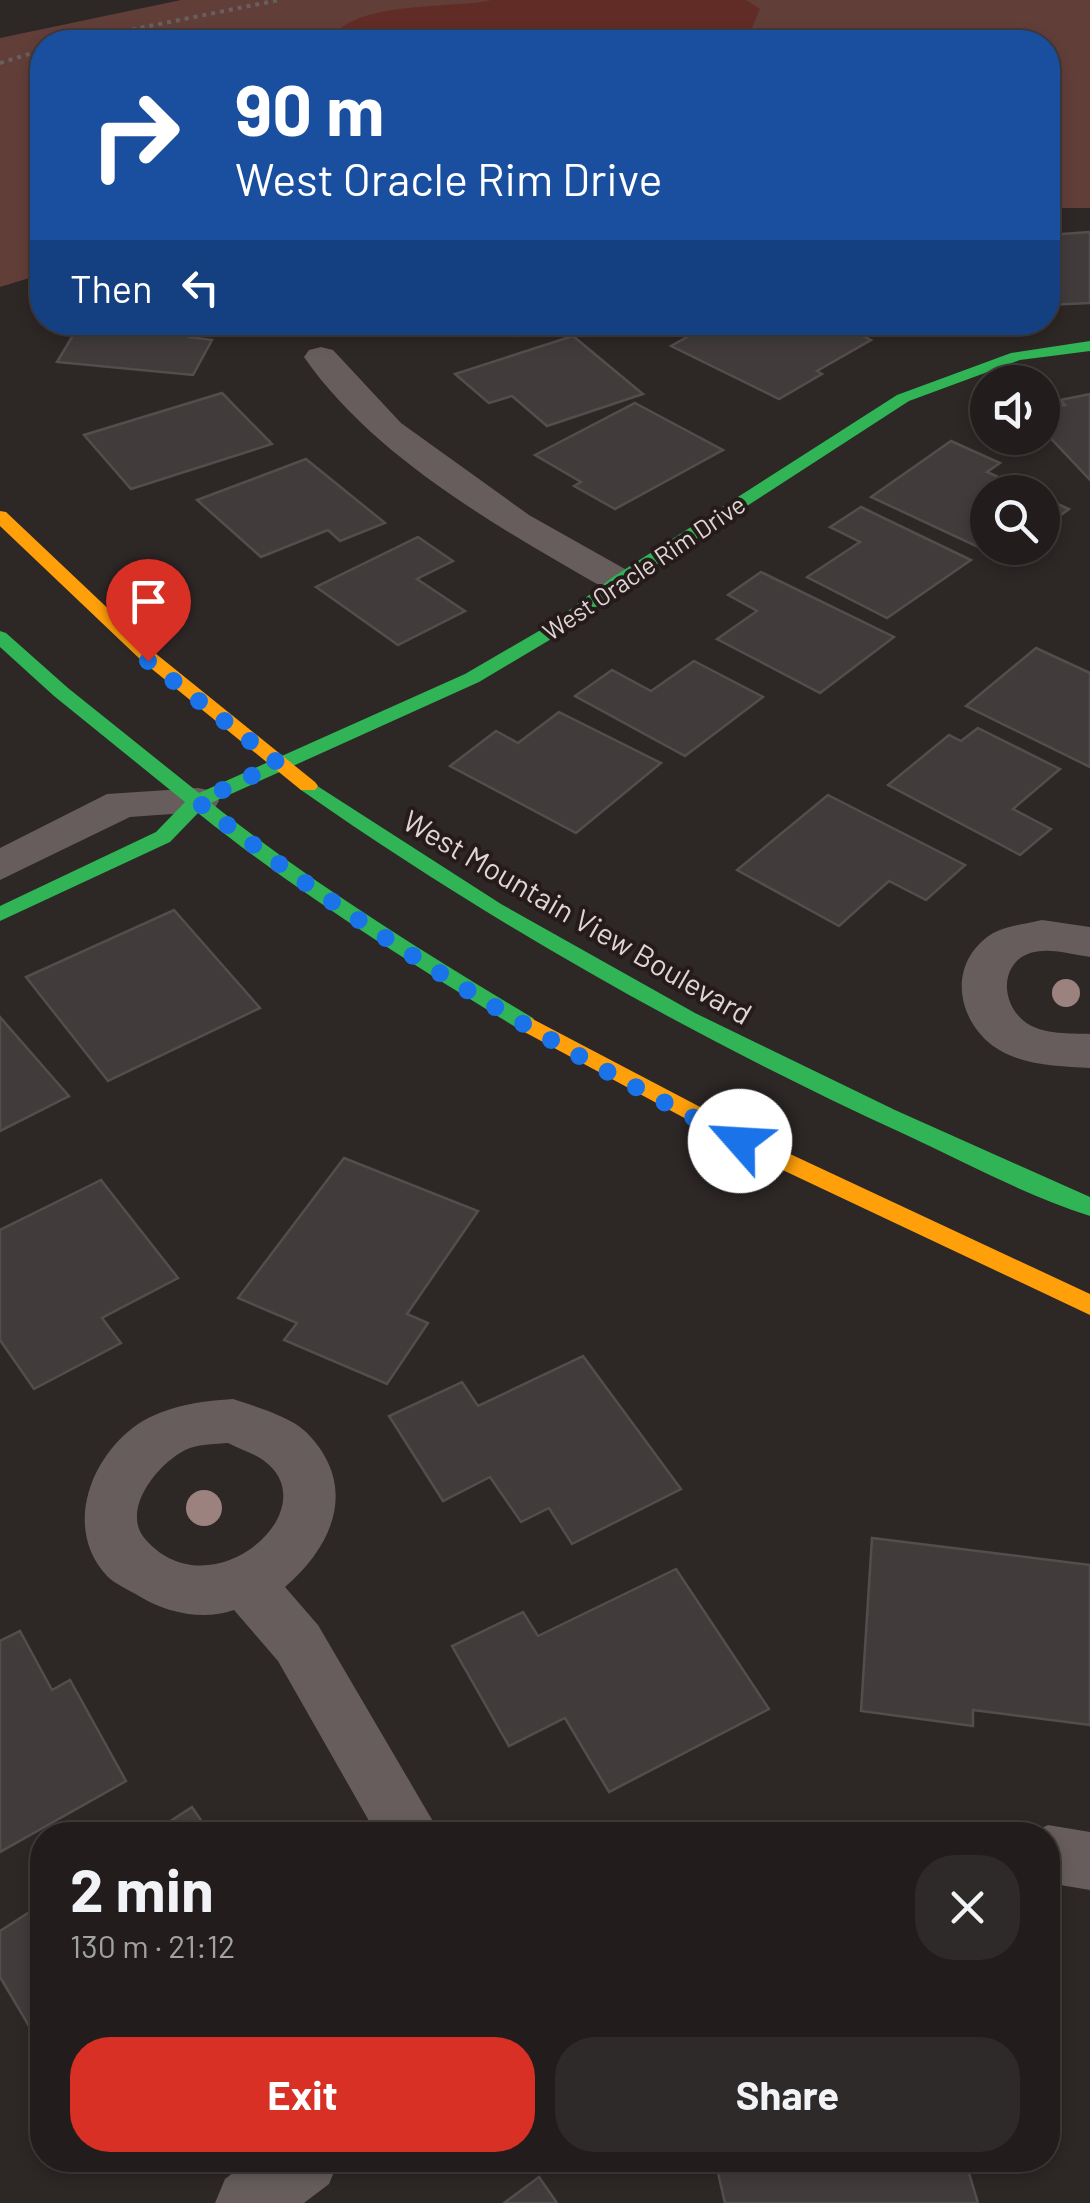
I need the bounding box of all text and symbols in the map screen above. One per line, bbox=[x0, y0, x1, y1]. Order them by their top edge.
text: 90 m bbox=[235, 66, 385, 150]
icon: right bbox=[70, 70, 200, 200]
text: West Oracle Rim Drive bbox=[235, 151, 662, 205]
icon: left bbox=[173, 260, 228, 315]
text: Then bbox=[70, 265, 153, 311]
map controls bbox=[970, 365, 1060, 565]
button: sound bbox=[970, 365, 1060, 455]
button: search bbox=[970, 475, 1060, 565]
street label: West Oracle Rim Drive bbox=[537, 488, 750, 646]
pin bbox=[106, 559, 191, 662]
icon: arrive bbox=[121, 574, 176, 629]
street label: West Mountain View Boulevard bbox=[397, 801, 759, 1031]
position arrow bbox=[688, 1089, 792, 1193]
text: 2 min bbox=[70, 1852, 214, 1924]
button: close bbox=[915, 1855, 1020, 1960]
text: 130 m · 21:12 bbox=[70, 1926, 235, 1964]
button: Exit bbox=[70, 2037, 535, 2152]
button: Share bbox=[555, 2037, 1020, 2152]

